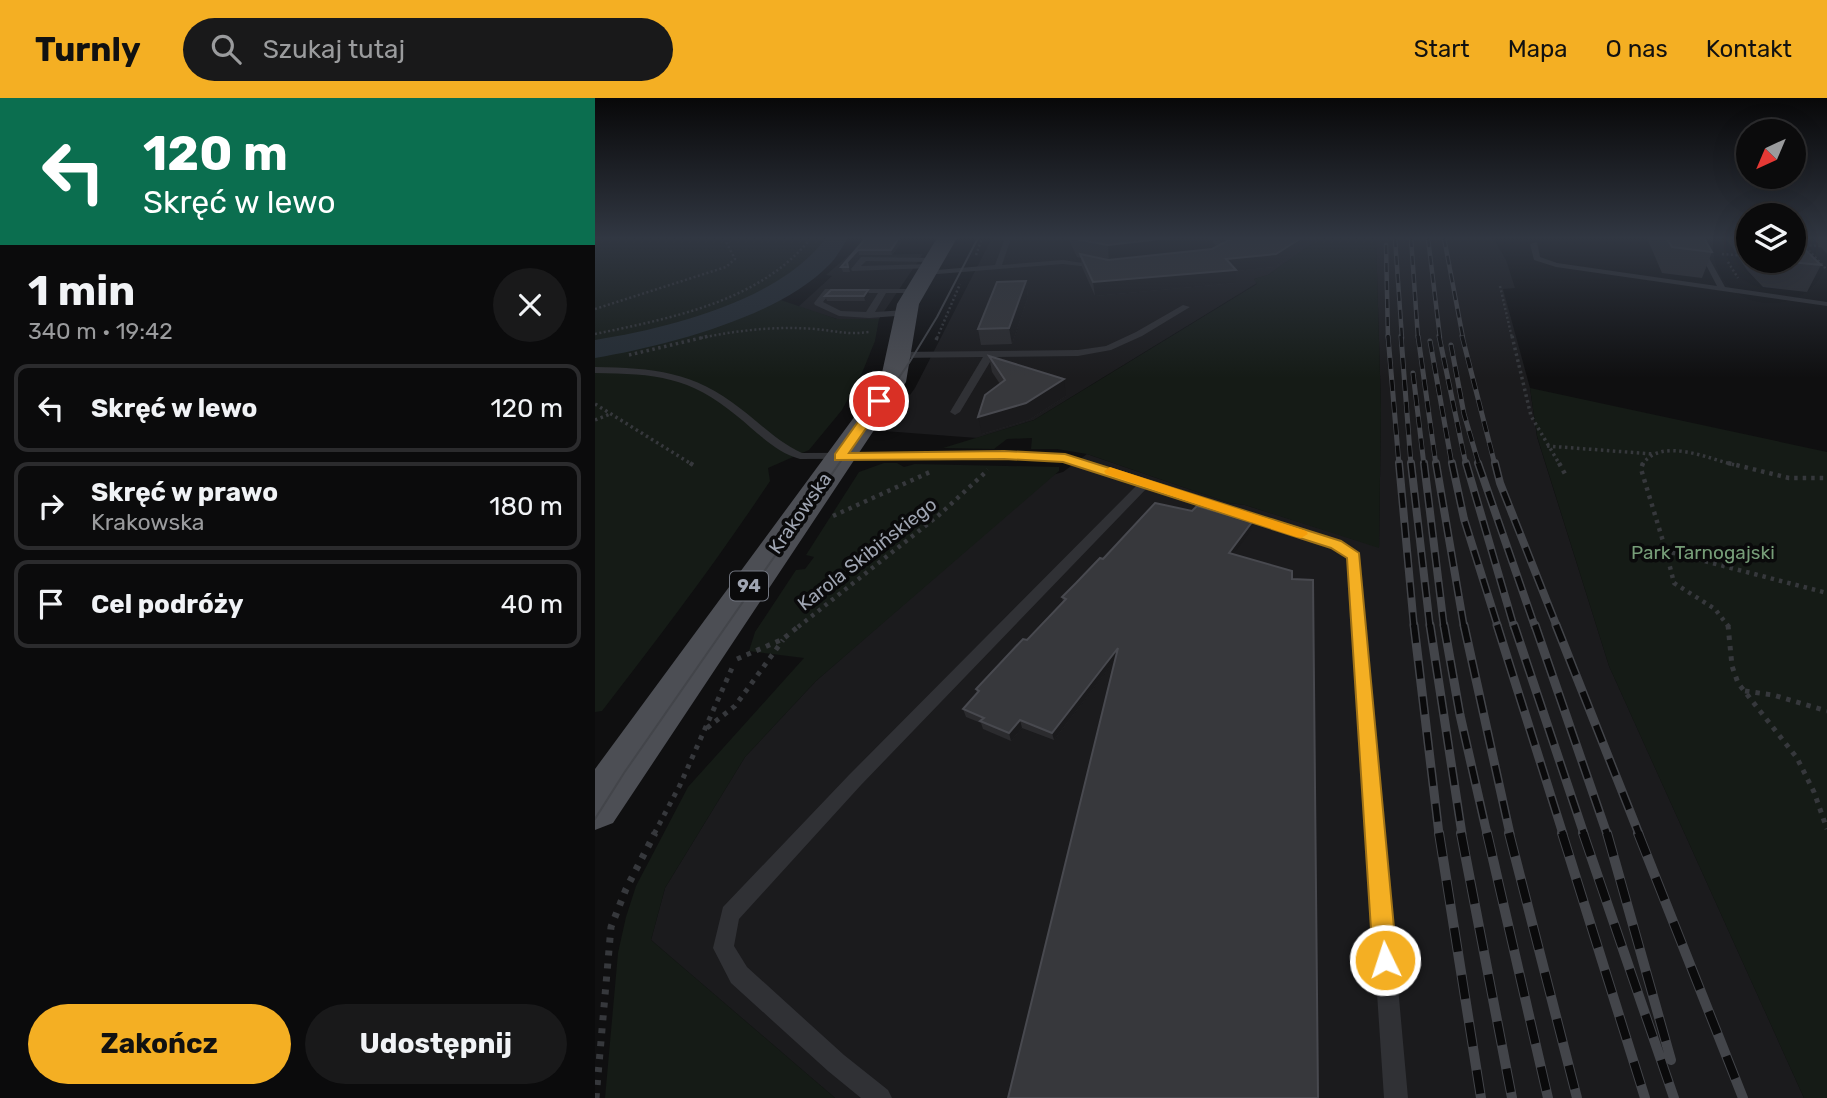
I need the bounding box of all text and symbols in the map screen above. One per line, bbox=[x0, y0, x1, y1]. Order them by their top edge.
search box bbox=[183, 18, 673, 81]
text: Turnly bbox=[35, 30, 141, 69]
icon: search bbox=[207, 30, 245, 68]
text: Szukaj tutaj bbox=[263, 34, 405, 65]
text: Start bbox=[1414, 35, 1470, 63]
text: Mapa bbox=[1508, 35, 1568, 63]
text: O nas bbox=[1606, 35, 1668, 63]
text: Kontakt bbox=[1706, 35, 1792, 63]
north arrow bbox=[1736, 119, 1806, 189]
map controls bbox=[1736, 119, 1806, 273]
text: 120 m bbox=[143, 124, 288, 182]
icon: left bbox=[28, 126, 119, 217]
text: Skręć w lewo bbox=[143, 183, 336, 221]
button: layers bbox=[1736, 203, 1806, 273]
text: 1 min bbox=[28, 266, 135, 316]
button: close bbox=[493, 268, 567, 342]
text: 340 m · 19:42 bbox=[28, 317, 173, 345]
pin bbox=[849, 371, 909, 431]
icon: arrive bbox=[860, 382, 898, 420]
icon: left bbox=[32, 389, 70, 427]
text: Skręć w lewo bbox=[91, 393, 257, 424]
text: 120 m bbox=[491, 393, 563, 424]
street label: Krakowska bbox=[764, 468, 836, 558]
text: Skręć w prawo bbox=[91, 477, 278, 508]
icon: right bbox=[32, 487, 70, 525]
text: 180 m bbox=[489, 491, 563, 522]
street label: Karola Skibińskiego bbox=[793, 493, 941, 615]
text: Krakowska bbox=[91, 508, 204, 536]
park label: Park Tarnogajski bbox=[1631, 541, 1775, 564]
road number: 94 bbox=[730, 572, 768, 600]
icon: arrive bbox=[32, 585, 70, 623]
text: Cel podróży bbox=[91, 589, 244, 620]
text: 40 m bbox=[501, 589, 563, 620]
position arrow bbox=[1348, 923, 1422, 997]
button: Zakończ bbox=[28, 1004, 291, 1084]
button: Udostępnij bbox=[305, 1004, 567, 1084]

